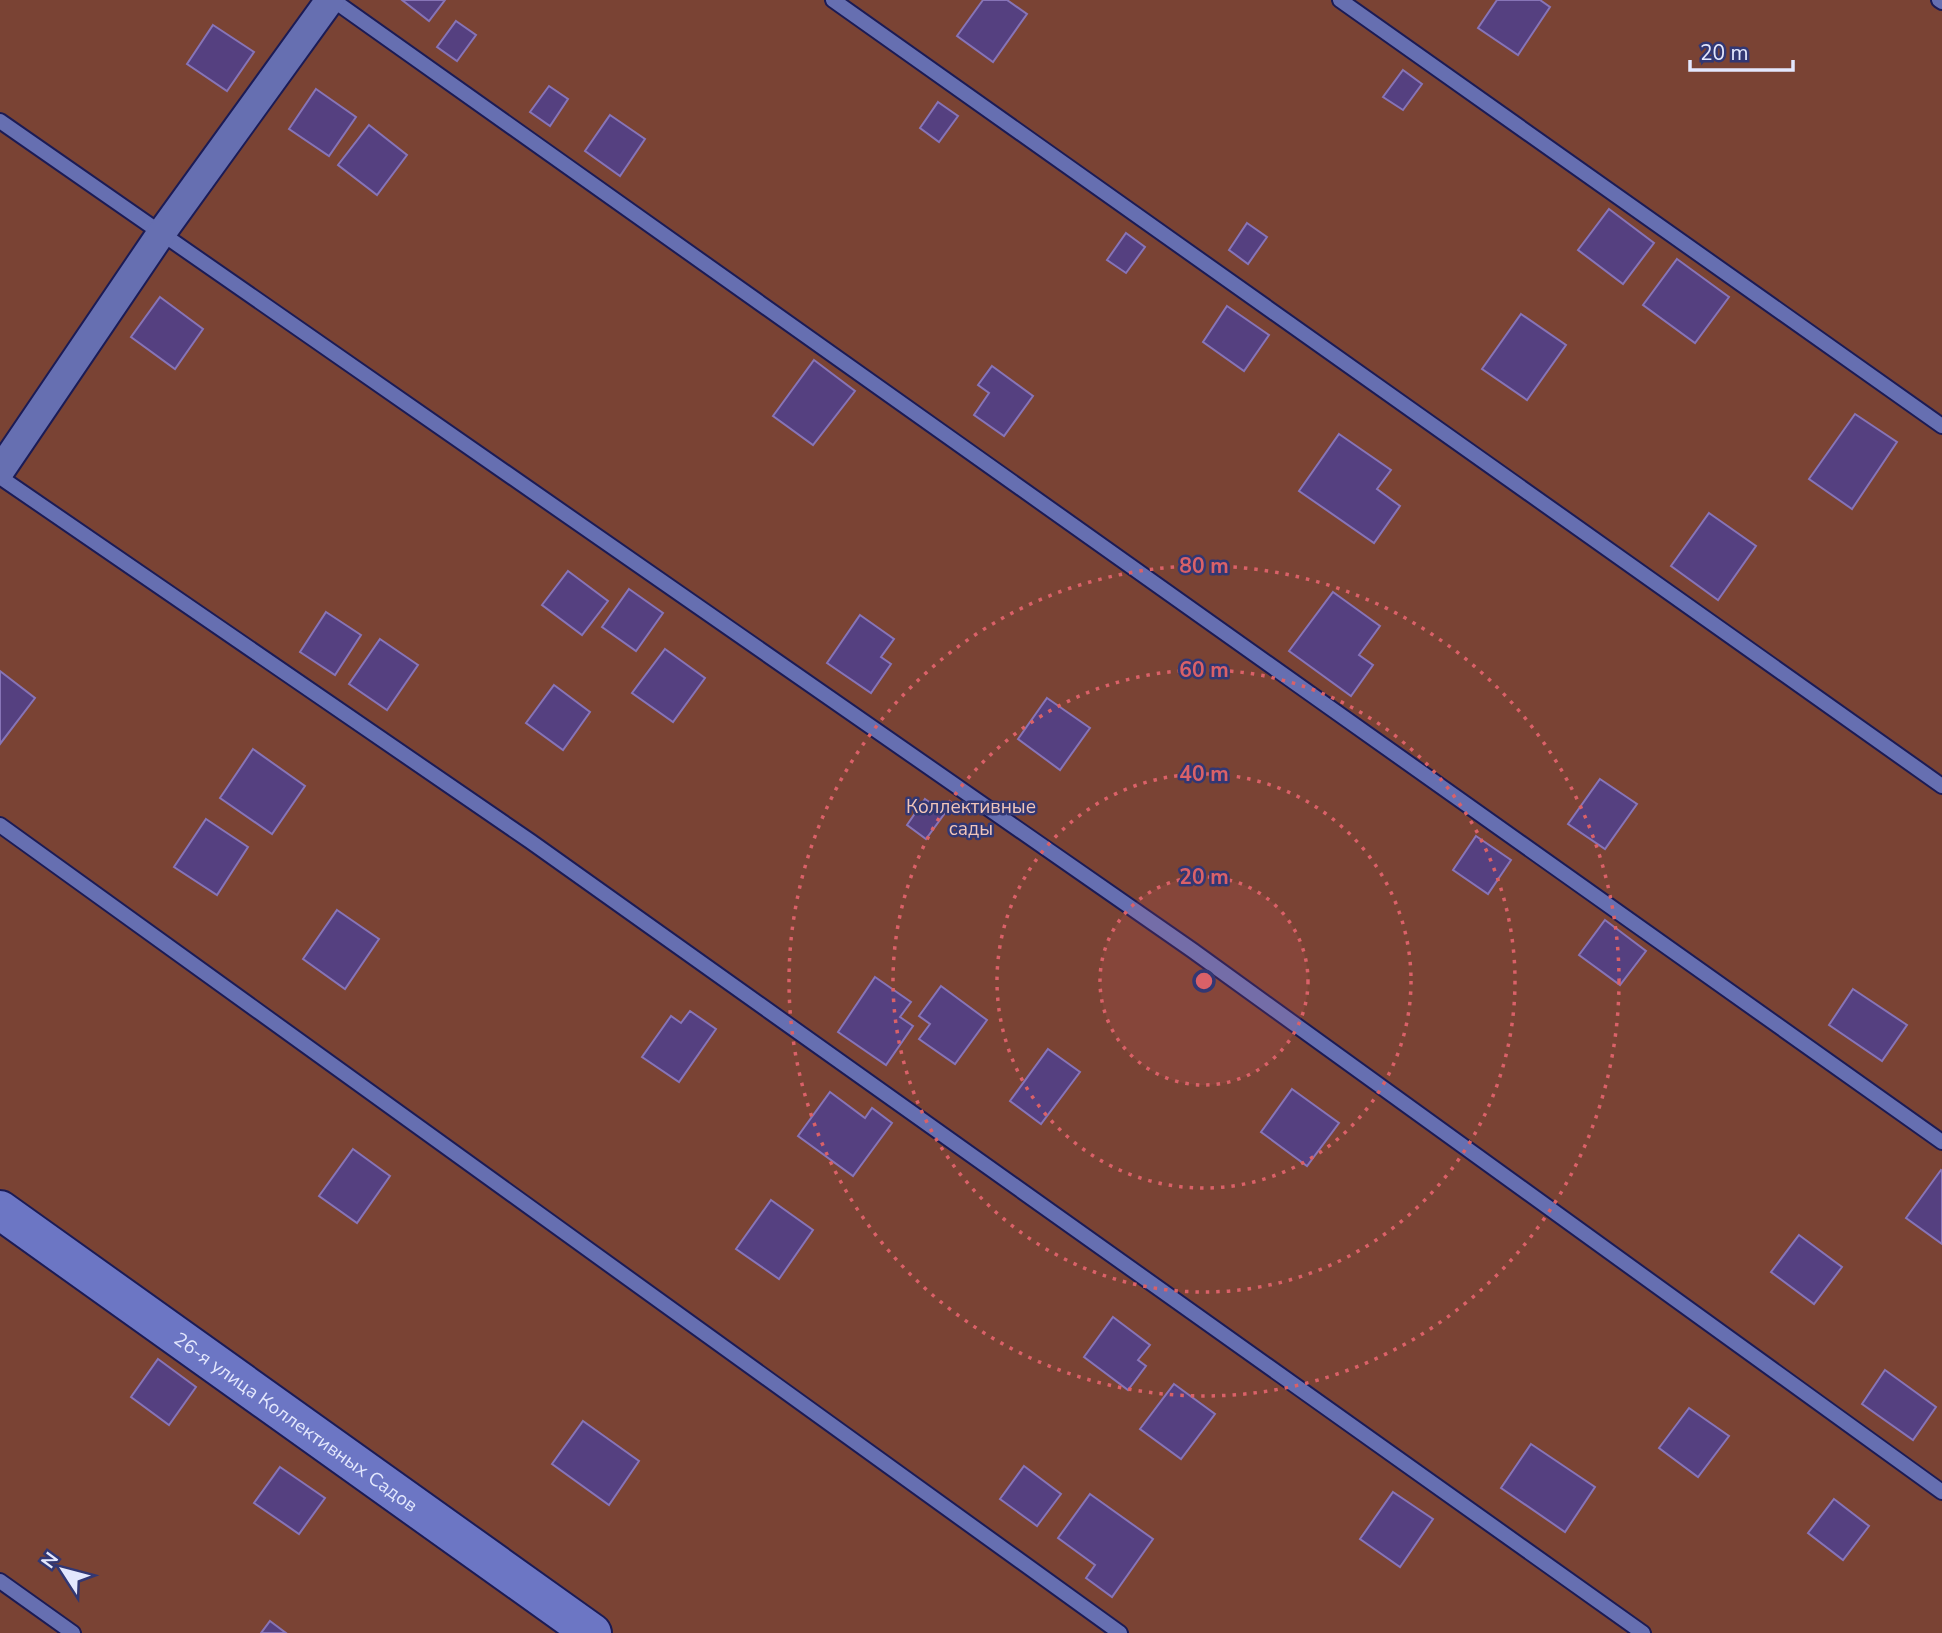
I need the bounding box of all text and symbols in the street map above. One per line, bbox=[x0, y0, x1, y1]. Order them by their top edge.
scale bar bbox=[1690, 28, 1793, 72]
text: 20 m bbox=[1700, 39, 1749, 67]
text: 80 m bbox=[1179, 552, 1229, 580]
text: 60 m bbox=[1179, 656, 1229, 684]
text: 40 m bbox=[1179, 760, 1229, 788]
park label: Коллективные сады bbox=[906, 794, 1036, 842]
text: 20 m bbox=[1179, 863, 1229, 891]
centre of rings bbox=[1192, 969, 1216, 993]
street label: 26-я улица Коллективных Садов bbox=[168, 1326, 423, 1518]
north arrow bbox=[28, 1535, 98, 1605]
text: N bbox=[35, 1547, 65, 1574]

